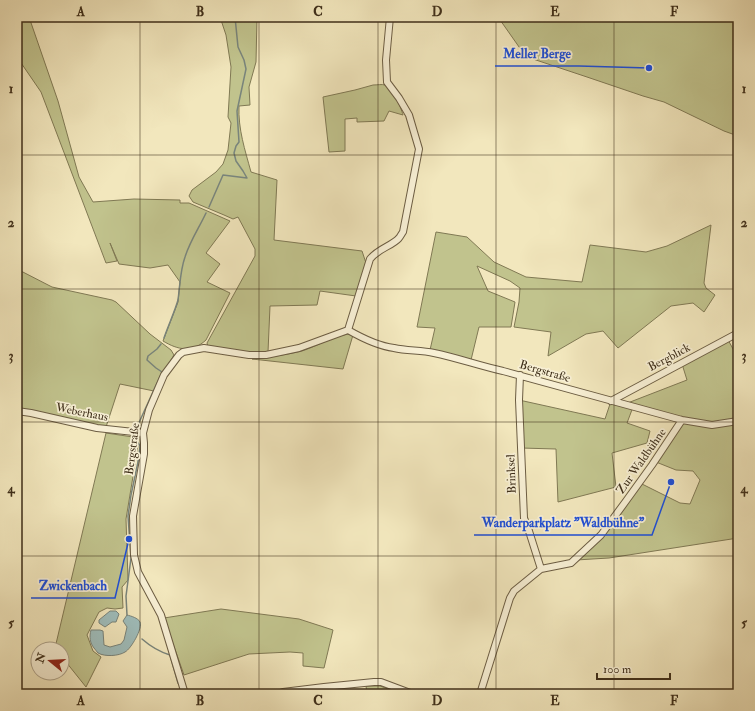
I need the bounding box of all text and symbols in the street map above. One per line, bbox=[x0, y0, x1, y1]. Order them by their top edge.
text: A bbox=[76, 4, 86, 20]
text: B bbox=[196, 4, 204, 20]
text: C bbox=[313, 4, 323, 20]
text: D bbox=[432, 4, 443, 20]
text: E bbox=[550, 4, 560, 20]
text: F bbox=[670, 4, 679, 20]
callout: Meller Berge bbox=[495, 41, 579, 66]
text: Meller Berge bbox=[502, 46, 572, 63]
text: 1 bbox=[9, 81, 14, 97]
text: 1 bbox=[742, 81, 747, 97]
text: 2 bbox=[8, 215, 15, 231]
text: 2 bbox=[741, 215, 748, 231]
street label: Bergblick bbox=[645, 340, 693, 375]
text: 3 bbox=[9, 348, 14, 364]
text: 3 bbox=[742, 348, 747, 364]
street label: Bergstraße bbox=[518, 357, 572, 386]
street label: Weberhaus bbox=[53, 400, 109, 425]
street label: Bergstraße bbox=[122, 422, 143, 476]
street label: Zur Waldbühne bbox=[613, 426, 670, 497]
street label: Brinksel bbox=[503, 454, 520, 494]
text: 4 bbox=[6, 481, 15, 497]
text: 4 bbox=[739, 481, 748, 497]
callout: Wanderparkplatz "Waldbühne" bbox=[474, 510, 652, 535]
text: Wanderparkplatz "Waldbühne" bbox=[481, 515, 645, 532]
callout: Zwickenbach bbox=[31, 573, 115, 598]
text: Zwickenbach bbox=[39, 578, 107, 594]
text: 5 bbox=[8, 615, 14, 631]
text: 5 bbox=[741, 615, 747, 631]
north arrow bbox=[30, 641, 70, 681]
text: N bbox=[33, 650, 49, 666]
scale bar bbox=[597, 655, 670, 681]
text: 100 m bbox=[603, 662, 632, 677]
text: A bbox=[76, 693, 86, 709]
text: B bbox=[196, 693, 204, 709]
text: C bbox=[313, 693, 323, 709]
text: D bbox=[432, 693, 443, 709]
text: E bbox=[550, 693, 560, 709]
text: F bbox=[670, 693, 679, 709]

